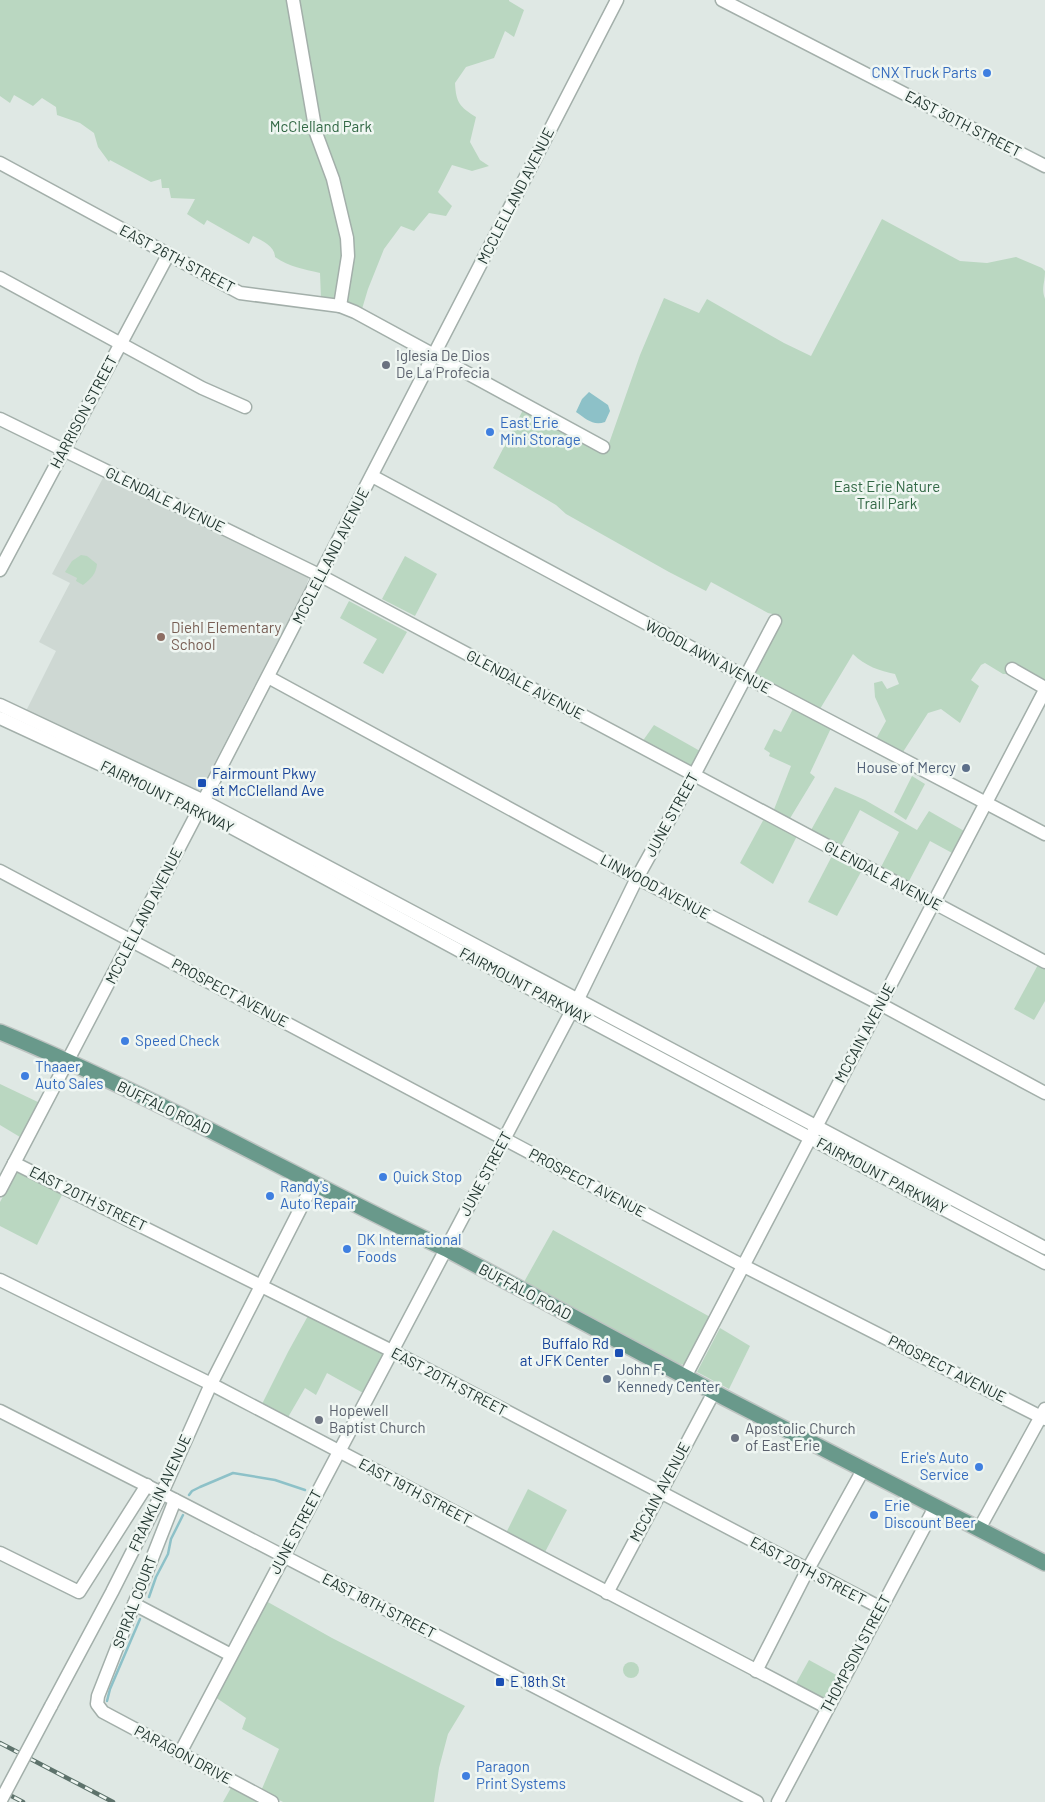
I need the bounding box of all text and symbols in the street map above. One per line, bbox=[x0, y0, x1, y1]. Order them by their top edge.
place label: CNX Truck Parts bbox=[872, 63, 977, 81]
marker: CNX Truck Parts bbox=[981, 67, 993, 79]
street label: EAST 30TH STREET bbox=[902, 86, 1025, 160]
park label: McClelland Park bbox=[270, 117, 373, 135]
street label: MCCLELLAND AVENUE bbox=[473, 124, 557, 267]
street label: EAST 26TH STREET bbox=[117, 220, 238, 296]
place label: Iglesia De Dios De La Profecia bbox=[396, 346, 490, 381]
street label: HARRISON STREET bbox=[46, 352, 120, 471]
marker: Iglesia De Dios De La Profecia bbox=[380, 359, 392, 371]
place label: East Erie Mini Storage bbox=[500, 413, 581, 448]
marker: East Erie Mini Storage bbox=[484, 426, 496, 438]
street label: GLENDALE AVENUE bbox=[103, 462, 228, 536]
park label: East Erie Nature Trail Park bbox=[834, 477, 940, 512]
street label: MCCLELLAND AVENUE bbox=[288, 484, 372, 627]
street label: WOODLAWN AVENUE bbox=[643, 615, 774, 697]
place label: Diehl Elementary School bbox=[171, 618, 282, 653]
marker: Diehl Elementary School bbox=[155, 631, 167, 643]
street label: GLENDALE AVENUE bbox=[464, 646, 587, 723]
street label: FAIRMOUNT PARKWAY bbox=[98, 756, 237, 836]
place label: House of Mercy bbox=[857, 758, 956, 776]
marker: House of Mercy bbox=[960, 762, 972, 774]
place label: Fairmount Pkwy at McClelland Ave bbox=[212, 764, 324, 799]
street label: JUNE STREET bbox=[641, 769, 702, 860]
marker: Fairmount Pkwy at McClelland Ave bbox=[196, 777, 208, 789]
street label: GLENDALE AVENUE bbox=[822, 837, 945, 914]
street label: MCCLELLAND AVENUE bbox=[101, 844, 185, 987]
street label: LINWOOD AVENUE bbox=[598, 850, 713, 923]
street label: FAIRMOUNT PARKWAY bbox=[457, 943, 594, 1027]
street label: PROSPECT AVENUE bbox=[169, 954, 292, 1030]
street label: MCCAIN AVENUE bbox=[830, 980, 898, 1085]
place label: Speed Check bbox=[135, 1031, 220, 1049]
marker: Speed Check bbox=[119, 1035, 131, 1047]
place label: Thaaer Auto Sales bbox=[35, 1057, 103, 1092]
marker: Thaaer Auto Sales bbox=[19, 1070, 31, 1082]
street label: BUFFALO ROAD bbox=[115, 1077, 214, 1138]
street label: JUNE STREET bbox=[455, 1128, 515, 1219]
street label: FAIRMOUNT PARKWAY bbox=[814, 1133, 951, 1217]
street label: PROSPECT AVENUE bbox=[526, 1144, 649, 1220]
street label: EAST 20TH STREET bbox=[27, 1162, 150, 1234]
place label: Quick Stop bbox=[393, 1167, 462, 1185]
marker: Quick Stop bbox=[377, 1171, 389, 1183]
place label: Randy's Auto Repair bbox=[280, 1177, 356, 1212]
marker: Randy's Auto Repair bbox=[264, 1190, 276, 1202]
place label: DK International Foods bbox=[357, 1230, 461, 1265]
marker: DK International Foods bbox=[341, 1243, 353, 1255]
street label: BUFFALO ROAD bbox=[476, 1259, 575, 1323]
street label: PROSPECT AVENUE bbox=[886, 1331, 1009, 1406]
place label: Buffalo Rd at JFK Center bbox=[520, 1334, 610, 1369]
street label: EAST 20TH STREET bbox=[389, 1343, 510, 1419]
marker: Buffalo Rd at JFK Center bbox=[613, 1347, 625, 1359]
place label: John F. Kennedy Center bbox=[617, 1360, 721, 1395]
marker: John F. Kennedy Center bbox=[601, 1373, 613, 1385]
place label: Hopewell Baptist Church bbox=[329, 1401, 426, 1436]
marker: Hopewell Baptist Church bbox=[313, 1414, 325, 1426]
place label: Apostolic Church of East Erie bbox=[745, 1419, 856, 1454]
street label: FRANKLIN AVENUE bbox=[124, 1431, 194, 1554]
marker: Apostolic Church of East Erie bbox=[729, 1432, 741, 1444]
street label: MCCAIN AVENUE bbox=[625, 1439, 693, 1544]
place label: Erie's Auto Service bbox=[901, 1448, 969, 1483]
street label: EAST 19TH STREET bbox=[356, 1454, 475, 1528]
marker: Erie's Auto Service bbox=[973, 1461, 985, 1473]
street label: JUNE STREET bbox=[265, 1486, 325, 1577]
place label: Erie Discount Beer bbox=[884, 1496, 976, 1531]
marker: Erie Discount Beer bbox=[868, 1509, 880, 1521]
street label: EAST 20TH STREET bbox=[748, 1532, 869, 1608]
street label: SPIRAL COURT bbox=[108, 1553, 160, 1650]
street label: EAST 18TH STREET bbox=[320, 1569, 439, 1641]
street label: THOMPSON STREET bbox=[816, 1591, 894, 1716]
place label: E 18th St bbox=[510, 1672, 566, 1690]
marker: E 18th St bbox=[494, 1676, 506, 1688]
street label: PARAGON DRIVE bbox=[132, 1721, 235, 1787]
place label: Paragon Print Systems bbox=[476, 1757, 566, 1792]
marker: Paragon Print Systems bbox=[460, 1770, 472, 1782]

